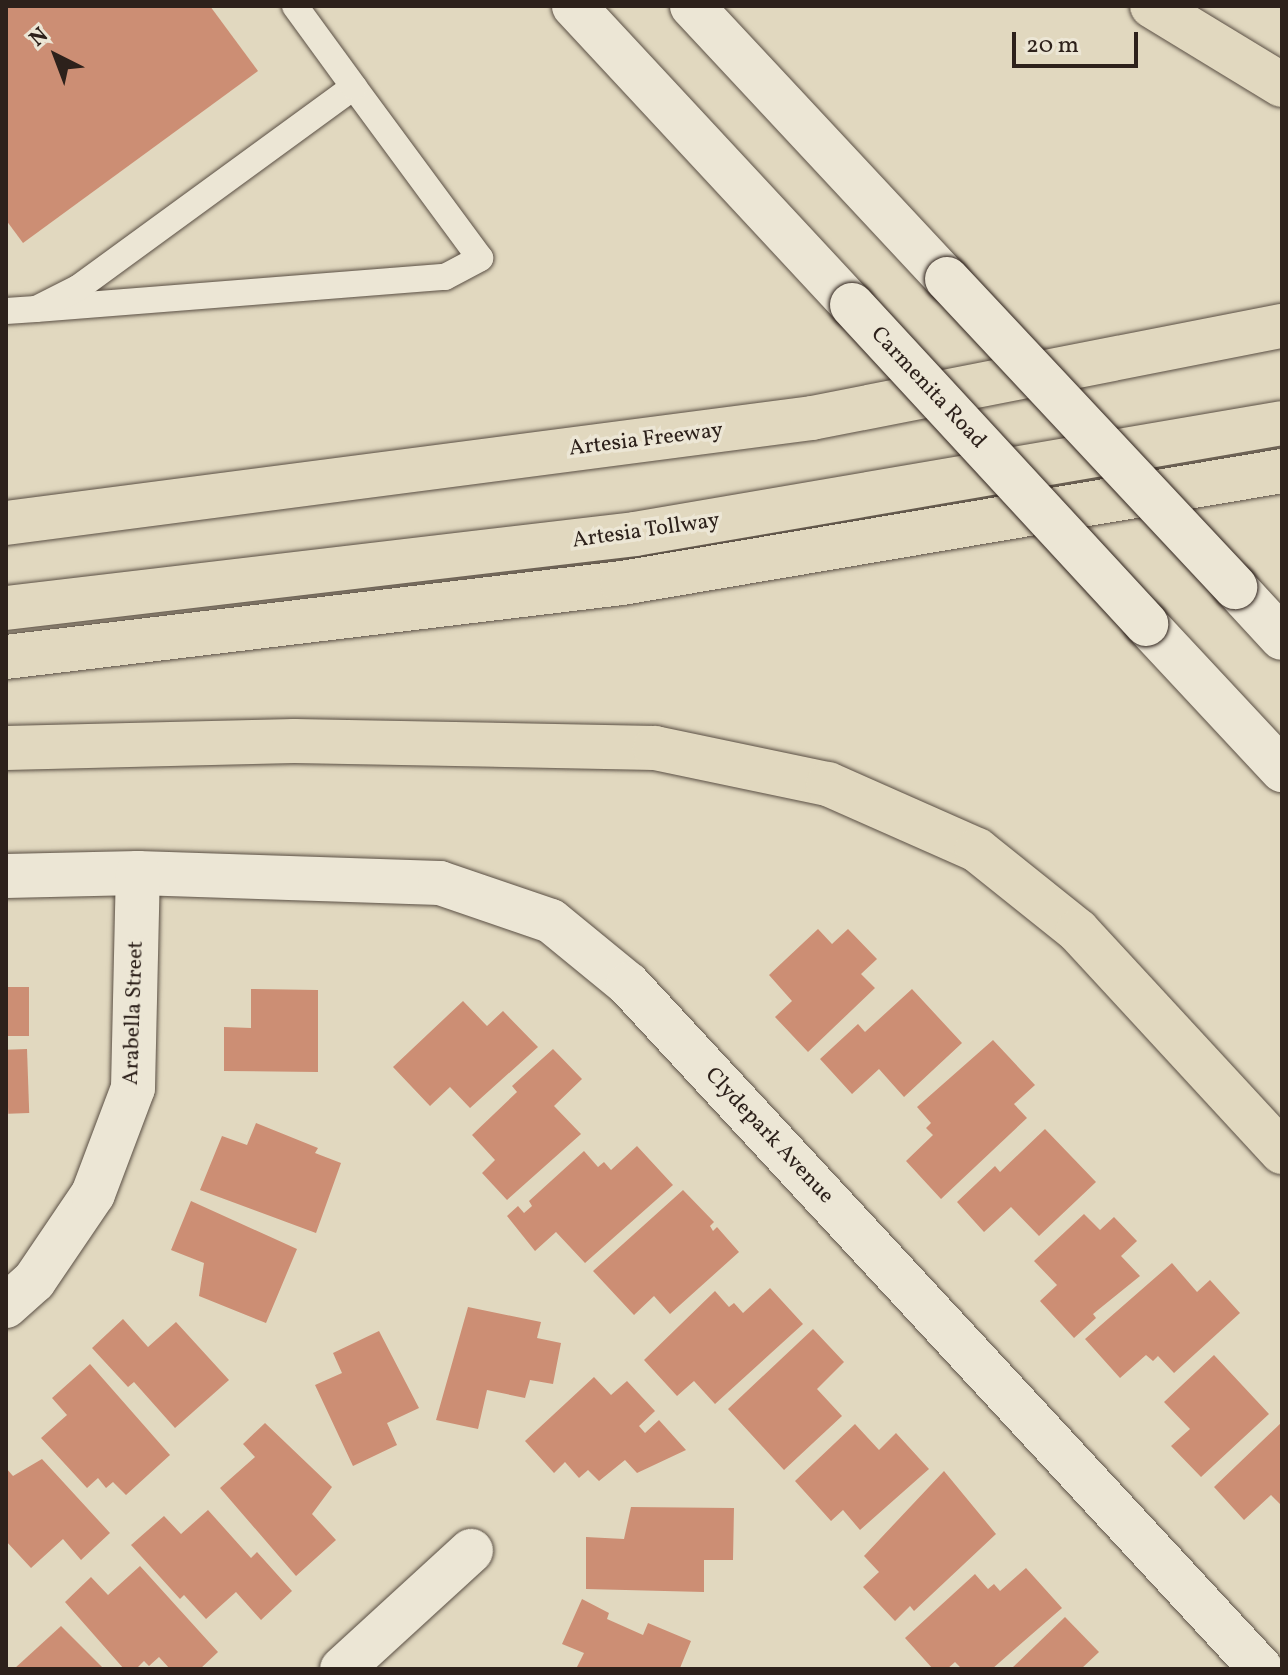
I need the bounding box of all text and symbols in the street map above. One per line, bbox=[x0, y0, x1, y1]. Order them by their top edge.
north arrow bbox=[16, 16, 96, 96]
scale bar bbox=[1016, 16, 1142, 66]
text: N bbox=[23, 21, 56, 55]
text: 20 m bbox=[1026, 29, 1079, 63]
street label: Carmenita Road bbox=[865, 322, 991, 454]
street label: Artesia Freeway bbox=[568, 417, 724, 463]
street label: Artesia Tollway bbox=[570, 508, 722, 554]
street label: Arabella Street bbox=[118, 940, 150, 1086]
street label: Clydepark Avenue bbox=[699, 1062, 839, 1210]

